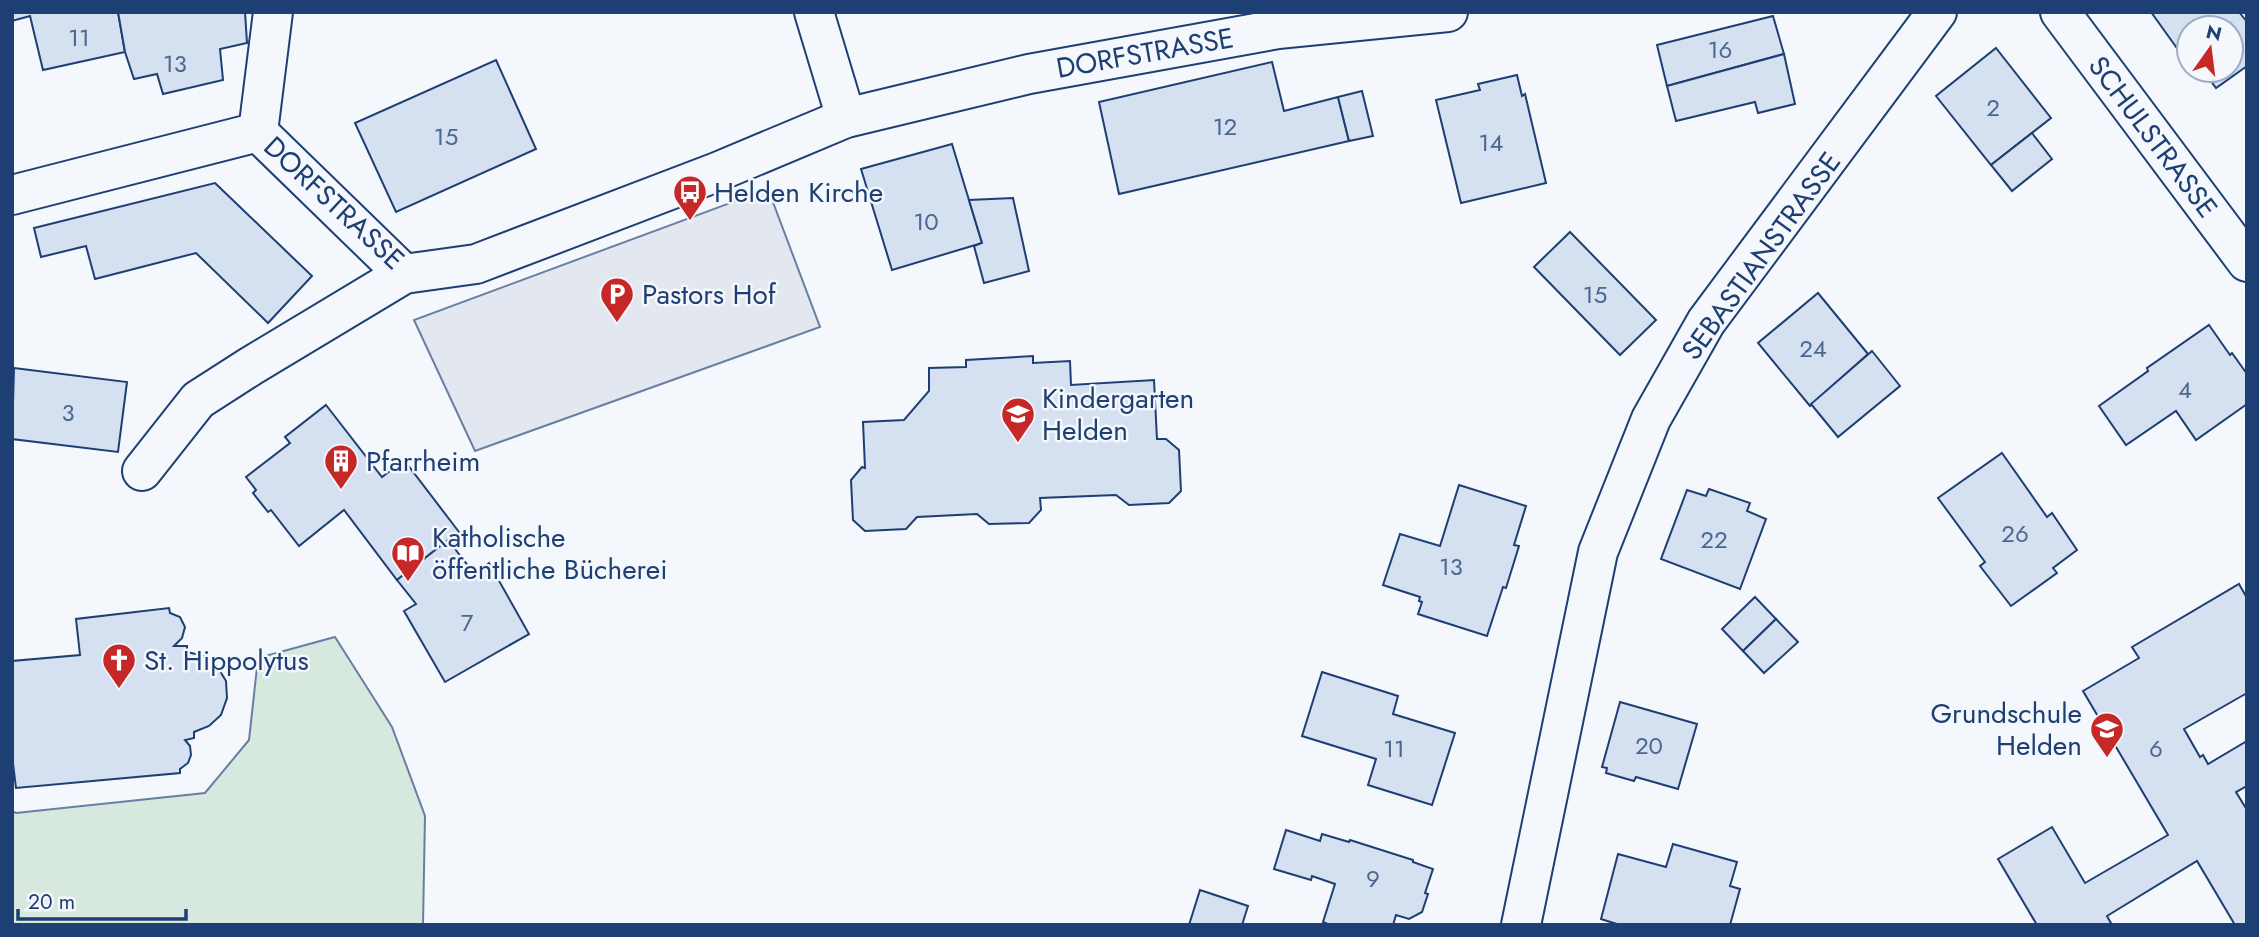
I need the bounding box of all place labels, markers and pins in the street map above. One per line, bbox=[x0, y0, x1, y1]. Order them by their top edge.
place label: Helden Kirche bbox=[714, 172, 883, 213]
bus stop icon: Helden Kirche bbox=[671, 173, 709, 222]
place label: Pastors Hof bbox=[642, 274, 777, 315]
parking icon: Pastors Hof bbox=[598, 275, 636, 324]
place label: Kindergarten Helden bbox=[1042, 378, 1194, 451]
school or university icon: Kindergarten Helden bbox=[999, 395, 1037, 444]
place label: Pfarrheim bbox=[366, 441, 480, 482]
building icon: Pfarrheim bbox=[322, 442, 360, 491]
place label: Katholische öffentliche Bücherei bbox=[432, 517, 667, 590]
library icon: Katholische öffentliche Bücherei bbox=[389, 534, 427, 583]
place label: St. Hippolytus bbox=[144, 640, 309, 681]
church icon: St. Hippolytus bbox=[100, 641, 138, 690]
place label: Grundschule Helden bbox=[1930, 693, 2082, 766]
school or university icon: Grundschule Helden bbox=[2088, 710, 2126, 759]

